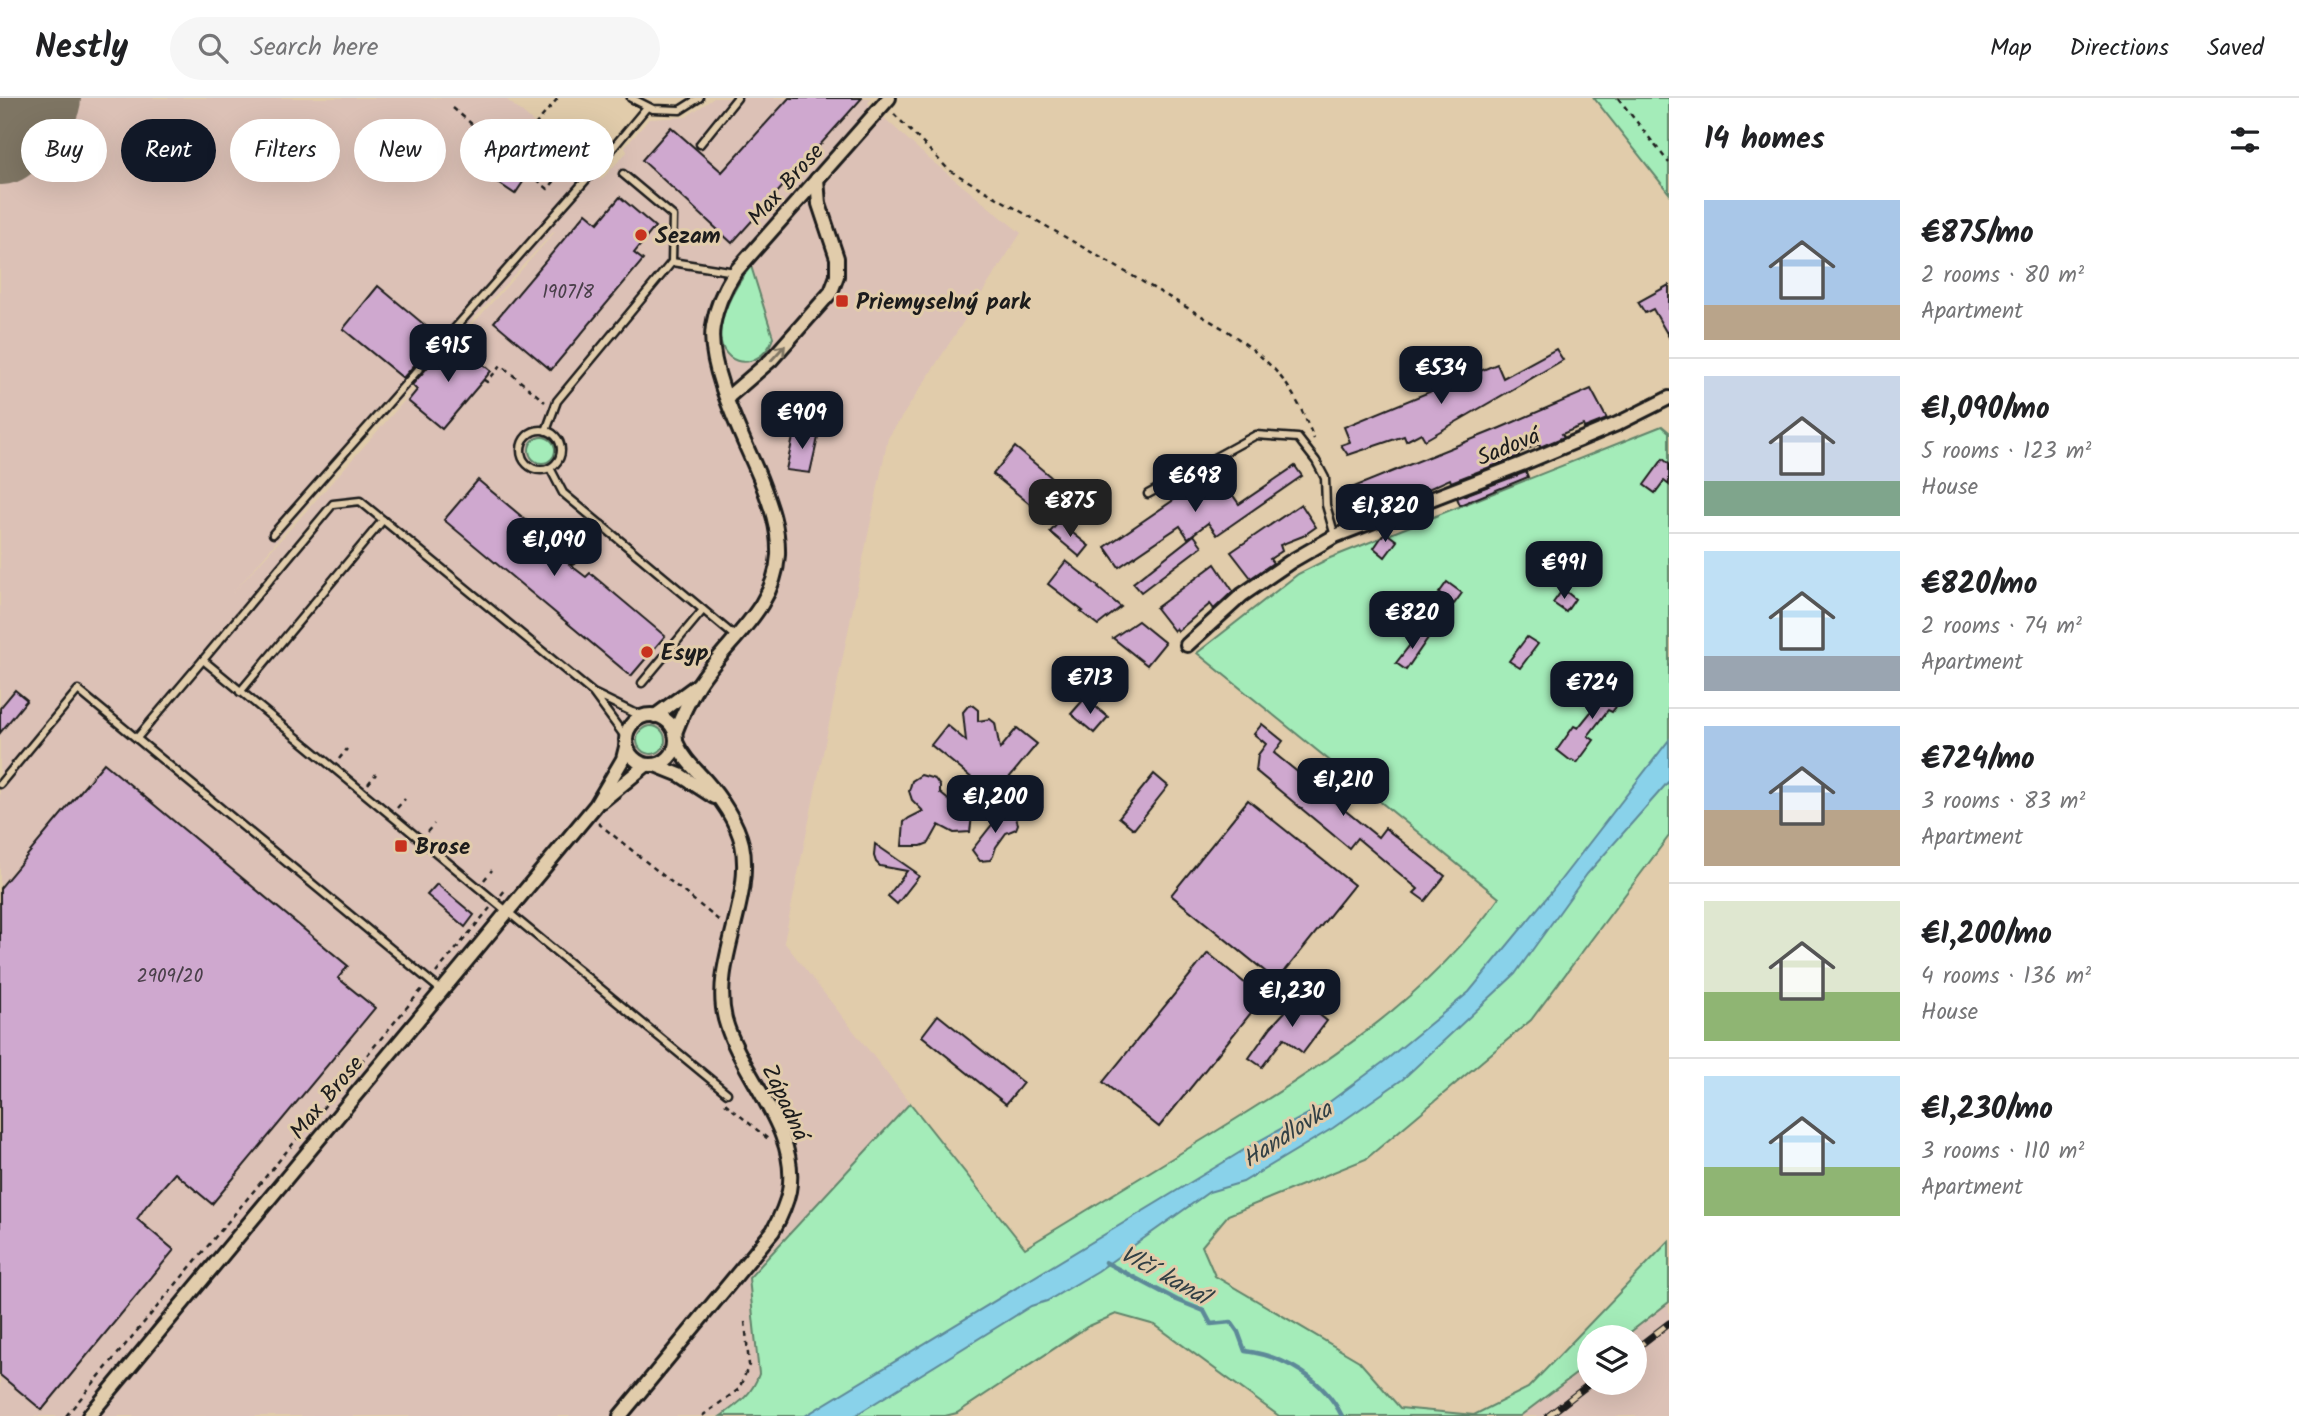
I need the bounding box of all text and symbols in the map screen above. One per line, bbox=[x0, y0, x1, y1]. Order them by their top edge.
search box bbox=[170, 17, 660, 80]
text: Nestly bbox=[35, 22, 128, 75]
text: Search here bbox=[250, 27, 378, 69]
icon: search bbox=[194, 29, 232, 67]
text: Map bbox=[1990, 29, 2032, 68]
text: Directions bbox=[2070, 29, 2169, 68]
text: Saved bbox=[2207, 29, 2264, 68]
text: 14 homes bbox=[1704, 116, 1825, 164]
chip: Buy bbox=[21, 119, 107, 182]
chip: Rent bbox=[121, 119, 216, 182]
chip: Filters bbox=[230, 119, 340, 182]
chip: New bbox=[354, 119, 446, 182]
chip: Apartment bbox=[460, 119, 614, 182]
icon: filters bbox=[2226, 121, 2264, 159]
street label: Max Brose bbox=[739, 136, 834, 235]
text: €875/mo bbox=[1921, 210, 2034, 258]
place label: Sezam bbox=[655, 219, 721, 255]
marker: Sezam bbox=[633, 227, 649, 243]
icon: home bbox=[1760, 228, 1844, 312]
text: 2 rooms · 80 m² bbox=[1921, 258, 2084, 294]
house number: 1907/8 bbox=[542, 278, 594, 308]
place label: Priemyselný park bbox=[856, 285, 1031, 321]
marker: Priemyselný park bbox=[834, 293, 850, 309]
text: Apartment bbox=[1921, 294, 2023, 330]
pin: €915 bbox=[407, 324, 489, 384]
text: €915 bbox=[426, 329, 470, 365]
one-way arrow bbox=[770, 344, 786, 362]
pin: €534 bbox=[1400, 346, 1482, 406]
text: €534 bbox=[1415, 351, 1467, 387]
text: €1,090/mo bbox=[1921, 386, 2050, 434]
pin: €909 bbox=[761, 392, 843, 451]
text: €909 bbox=[777, 396, 827, 432]
icon: home bbox=[1760, 404, 1844, 488]
street label: Sadová bbox=[1472, 418, 1548, 477]
text: 5 rooms · 123 m² bbox=[1921, 434, 2091, 470]
pin: €698 bbox=[1154, 454, 1236, 514]
text: €698 bbox=[1169, 459, 1221, 495]
text: House bbox=[1921, 470, 1978, 506]
pin: €875 bbox=[1029, 480, 1111, 539]
text: €875 bbox=[1045, 484, 1095, 520]
pin: €1,820 bbox=[1328, 484, 1442, 544]
text: €1,820 bbox=[1352, 489, 1418, 525]
pin: €1,090 bbox=[497, 518, 611, 578]
text: €1,090 bbox=[523, 523, 585, 559]
pin: €991 bbox=[1523, 542, 1605, 601]
text: €991 bbox=[1542, 546, 1586, 582]
text: €820/mo bbox=[1921, 561, 2037, 609]
icon: home bbox=[1760, 579, 1844, 663]
pin: €820 bbox=[1371, 592, 1453, 651]
text: €820 bbox=[1385, 596, 1439, 632]
text: 2 rooms · 74 m² bbox=[1921, 609, 2082, 645]
place label: Esyp bbox=[661, 636, 709, 672]
marker: Esyp bbox=[639, 644, 655, 660]
text: Apartment bbox=[1921, 645, 2023, 681]
pin: €713 bbox=[1049, 656, 1131, 716]
text: €713 bbox=[1068, 661, 1112, 697]
pin: €724 bbox=[1551, 662, 1633, 721]
text: €724 bbox=[1566, 666, 1618, 702]
text: €724/mo bbox=[1921, 736, 2035, 784]
icon: home bbox=[1760, 754, 1844, 838]
pin: €1,210 bbox=[1286, 758, 1400, 818]
text: €1,210 bbox=[1313, 763, 1373, 799]
pin: €1,200 bbox=[938, 776, 1052, 835]
text: €1,200 bbox=[963, 780, 1027, 816]
text: 3 rooms · 83 m² bbox=[1921, 784, 2085, 820]
text: Apartment bbox=[1921, 820, 2023, 856]
place label: Brose bbox=[415, 830, 470, 866]
marker: Brose bbox=[393, 838, 409, 854]
text: €1,200/mo bbox=[1921, 911, 2052, 959]
icon: home bbox=[1760, 929, 1844, 1013]
text: 4 rooms · 136 m² bbox=[1921, 959, 2091, 995]
house number: 2909/20 bbox=[137, 962, 203, 992]
pin: €1,230 bbox=[1235, 970, 1349, 1029]
text: €1,230 bbox=[1259, 974, 1325, 1010]
text: House bbox=[1921, 995, 1978, 1031]
street label: Max Brose bbox=[281, 1048, 374, 1148]
street label: Západná bbox=[751, 1058, 819, 1149]
text: €1,230/mo bbox=[1921, 1086, 2053, 1134]
water label: Handlovka bbox=[1235, 1090, 1342, 1179]
icon: home bbox=[1760, 1104, 1844, 1188]
text: 3 rooms · 110 m² bbox=[1921, 1134, 2084, 1170]
text: Apartment bbox=[1921, 1170, 2023, 1206]
water label: Vlčí kanál bbox=[1112, 1236, 1220, 1319]
map controls bbox=[1577, 1325, 1647, 1395]
button: layers bbox=[1577, 1325, 1647, 1395]

